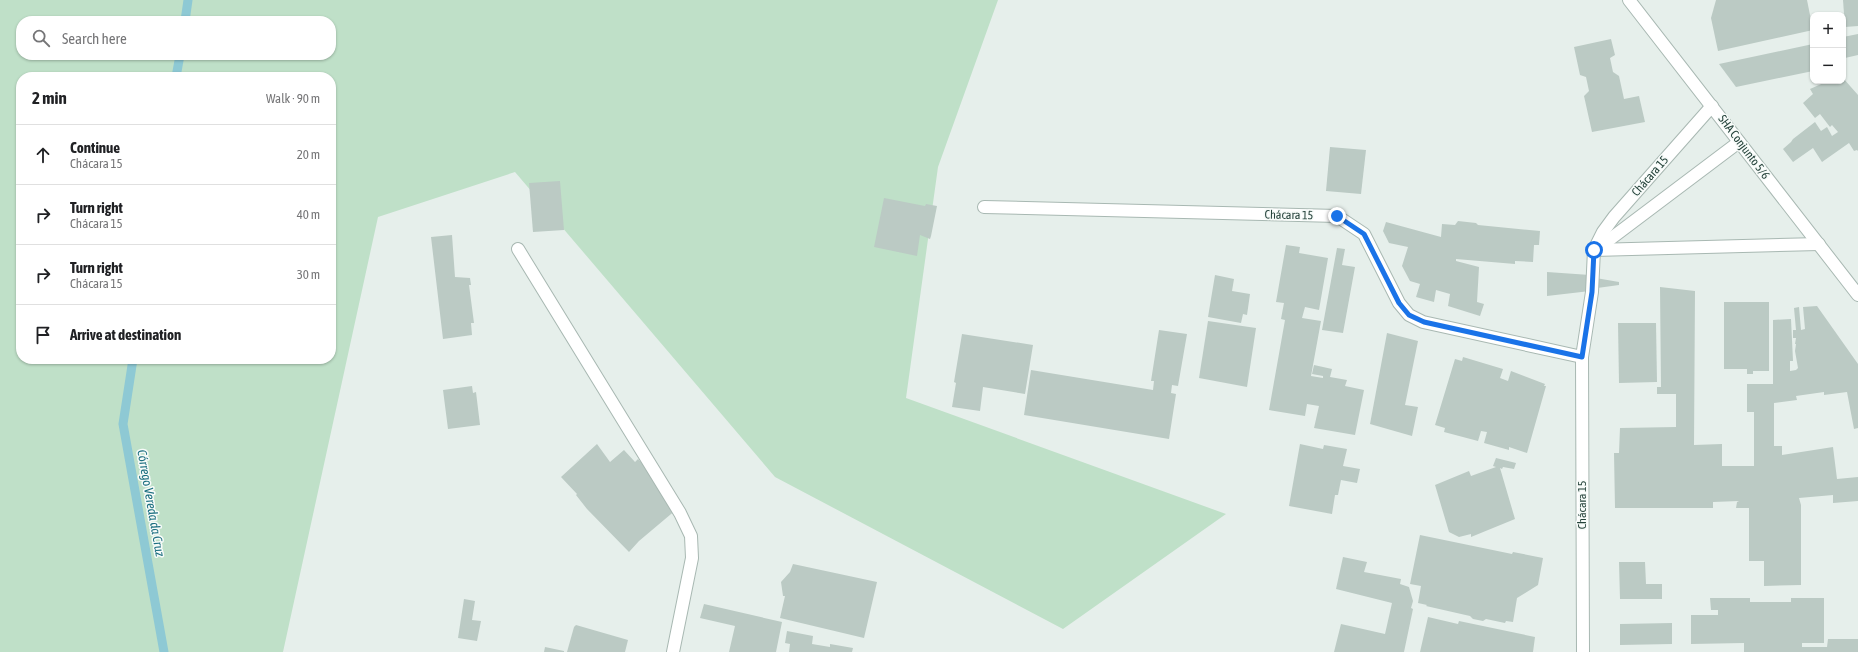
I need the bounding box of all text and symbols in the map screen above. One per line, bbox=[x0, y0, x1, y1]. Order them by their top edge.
map controls bbox=[1810, 12, 1846, 84]
button: + bbox=[1810, 12, 1846, 48]
search box bbox=[16, 16, 336, 60]
icon: search bbox=[30, 27, 52, 49]
text: Search here bbox=[62, 30, 127, 47]
button: − bbox=[1810, 48, 1846, 84]
text: 2 min bbox=[32, 88, 67, 108]
text: Walk · 90 m bbox=[266, 91, 320, 106]
street label: SHA Conjunto 5/6 bbox=[1715, 112, 1773, 182]
text: Continue bbox=[70, 139, 120, 156]
icon: ahead bbox=[32, 144, 54, 166]
text: 20 m bbox=[297, 147, 320, 162]
street label: Chácara 15 bbox=[1629, 153, 1671, 199]
text: Chácara 15 bbox=[70, 156, 123, 171]
text: Turn right bbox=[70, 199, 123, 216]
icon: right bbox=[32, 204, 54, 226]
text: 40 m bbox=[297, 207, 320, 222]
route end bbox=[1328, 207, 1346, 225]
street label: Chácara 15 bbox=[1265, 208, 1313, 222]
text: Chácara 15 bbox=[70, 216, 123, 231]
route start bbox=[1585, 241, 1603, 259]
text: Turn right bbox=[70, 259, 123, 276]
icon: right bbox=[32, 264, 54, 286]
text: 30 m bbox=[297, 267, 320, 282]
text: Chácara 15 bbox=[70, 276, 123, 291]
icon: arrive bbox=[32, 324, 54, 346]
text: Arrive at destination bbox=[70, 326, 181, 343]
water label: Córrego Vereda da Cruz bbox=[134, 448, 168, 558]
street label: Chácara 15 bbox=[1575, 481, 1589, 529]

